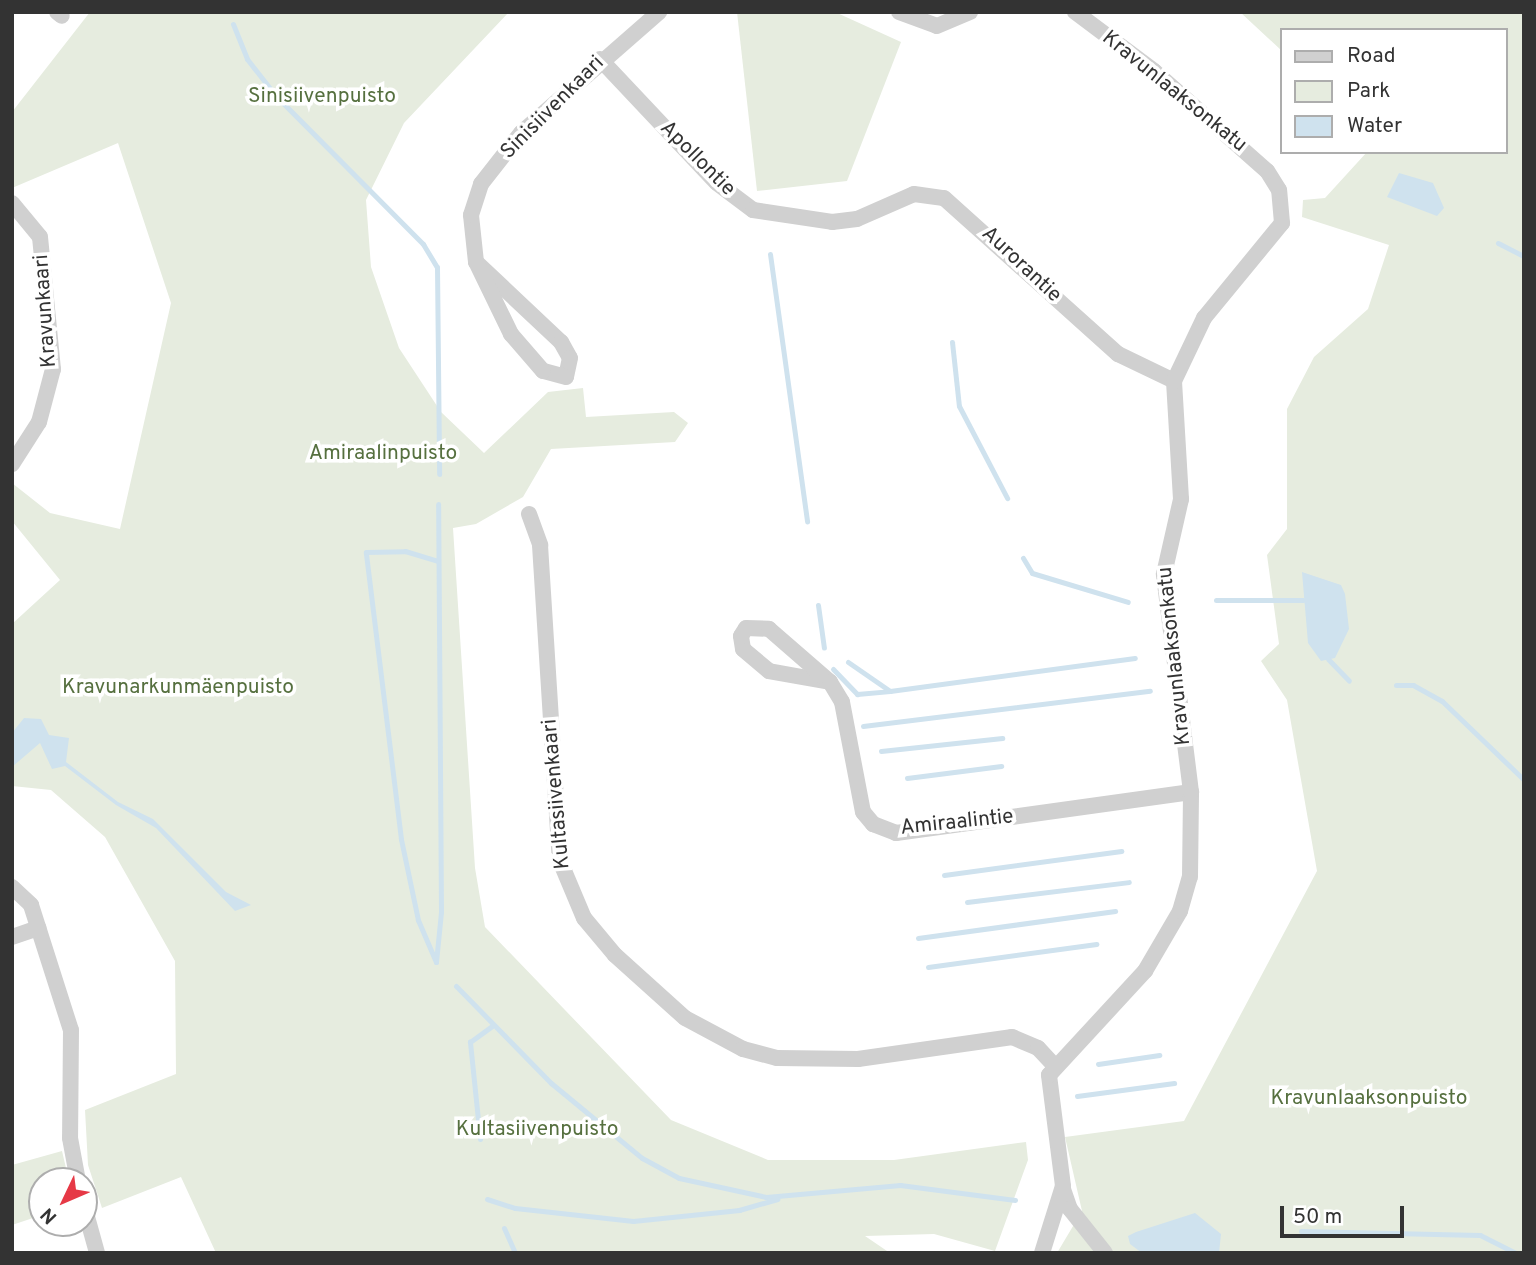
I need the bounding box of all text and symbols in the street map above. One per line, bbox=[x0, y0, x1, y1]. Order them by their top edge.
street label: Kravunlaaksonkatu bbox=[1096, 26, 1252, 158]
legend bbox=[1280, 28, 1508, 154]
text: Road bbox=[1347, 43, 1396, 70]
street label: Sinisiivenkaari bbox=[496, 51, 610, 165]
text: Park bbox=[1347, 78, 1390, 105]
park label: Sinisiivenpuisto bbox=[248, 84, 396, 110]
text: Water bbox=[1347, 113, 1402, 140]
street label: Apollontie bbox=[654, 116, 740, 202]
street label: Aurorantie bbox=[976, 222, 1066, 308]
street label: Kravunkaari bbox=[29, 253, 63, 369]
park label: Amiraalinpuisto bbox=[309, 441, 457, 467]
street label: Kravunlaaksonkatu bbox=[1153, 566, 1197, 746]
park label: Kravunarkunmäenpuisto bbox=[62, 675, 294, 701]
street label: Kultasiivenkaari bbox=[538, 718, 576, 870]
street label: Amiraalintie bbox=[899, 805, 1015, 841]
park label: Kravunlaaksonpuisto bbox=[1270, 1086, 1468, 1112]
park label: Kultasiivenpuisto bbox=[456, 1117, 618, 1143]
north arrow bbox=[28, 1167, 98, 1237]
scale bar bbox=[1284, 1192, 1408, 1236]
text: N bbox=[36, 1202, 63, 1228]
text: 50 m bbox=[1293, 1204, 1342, 1231]

